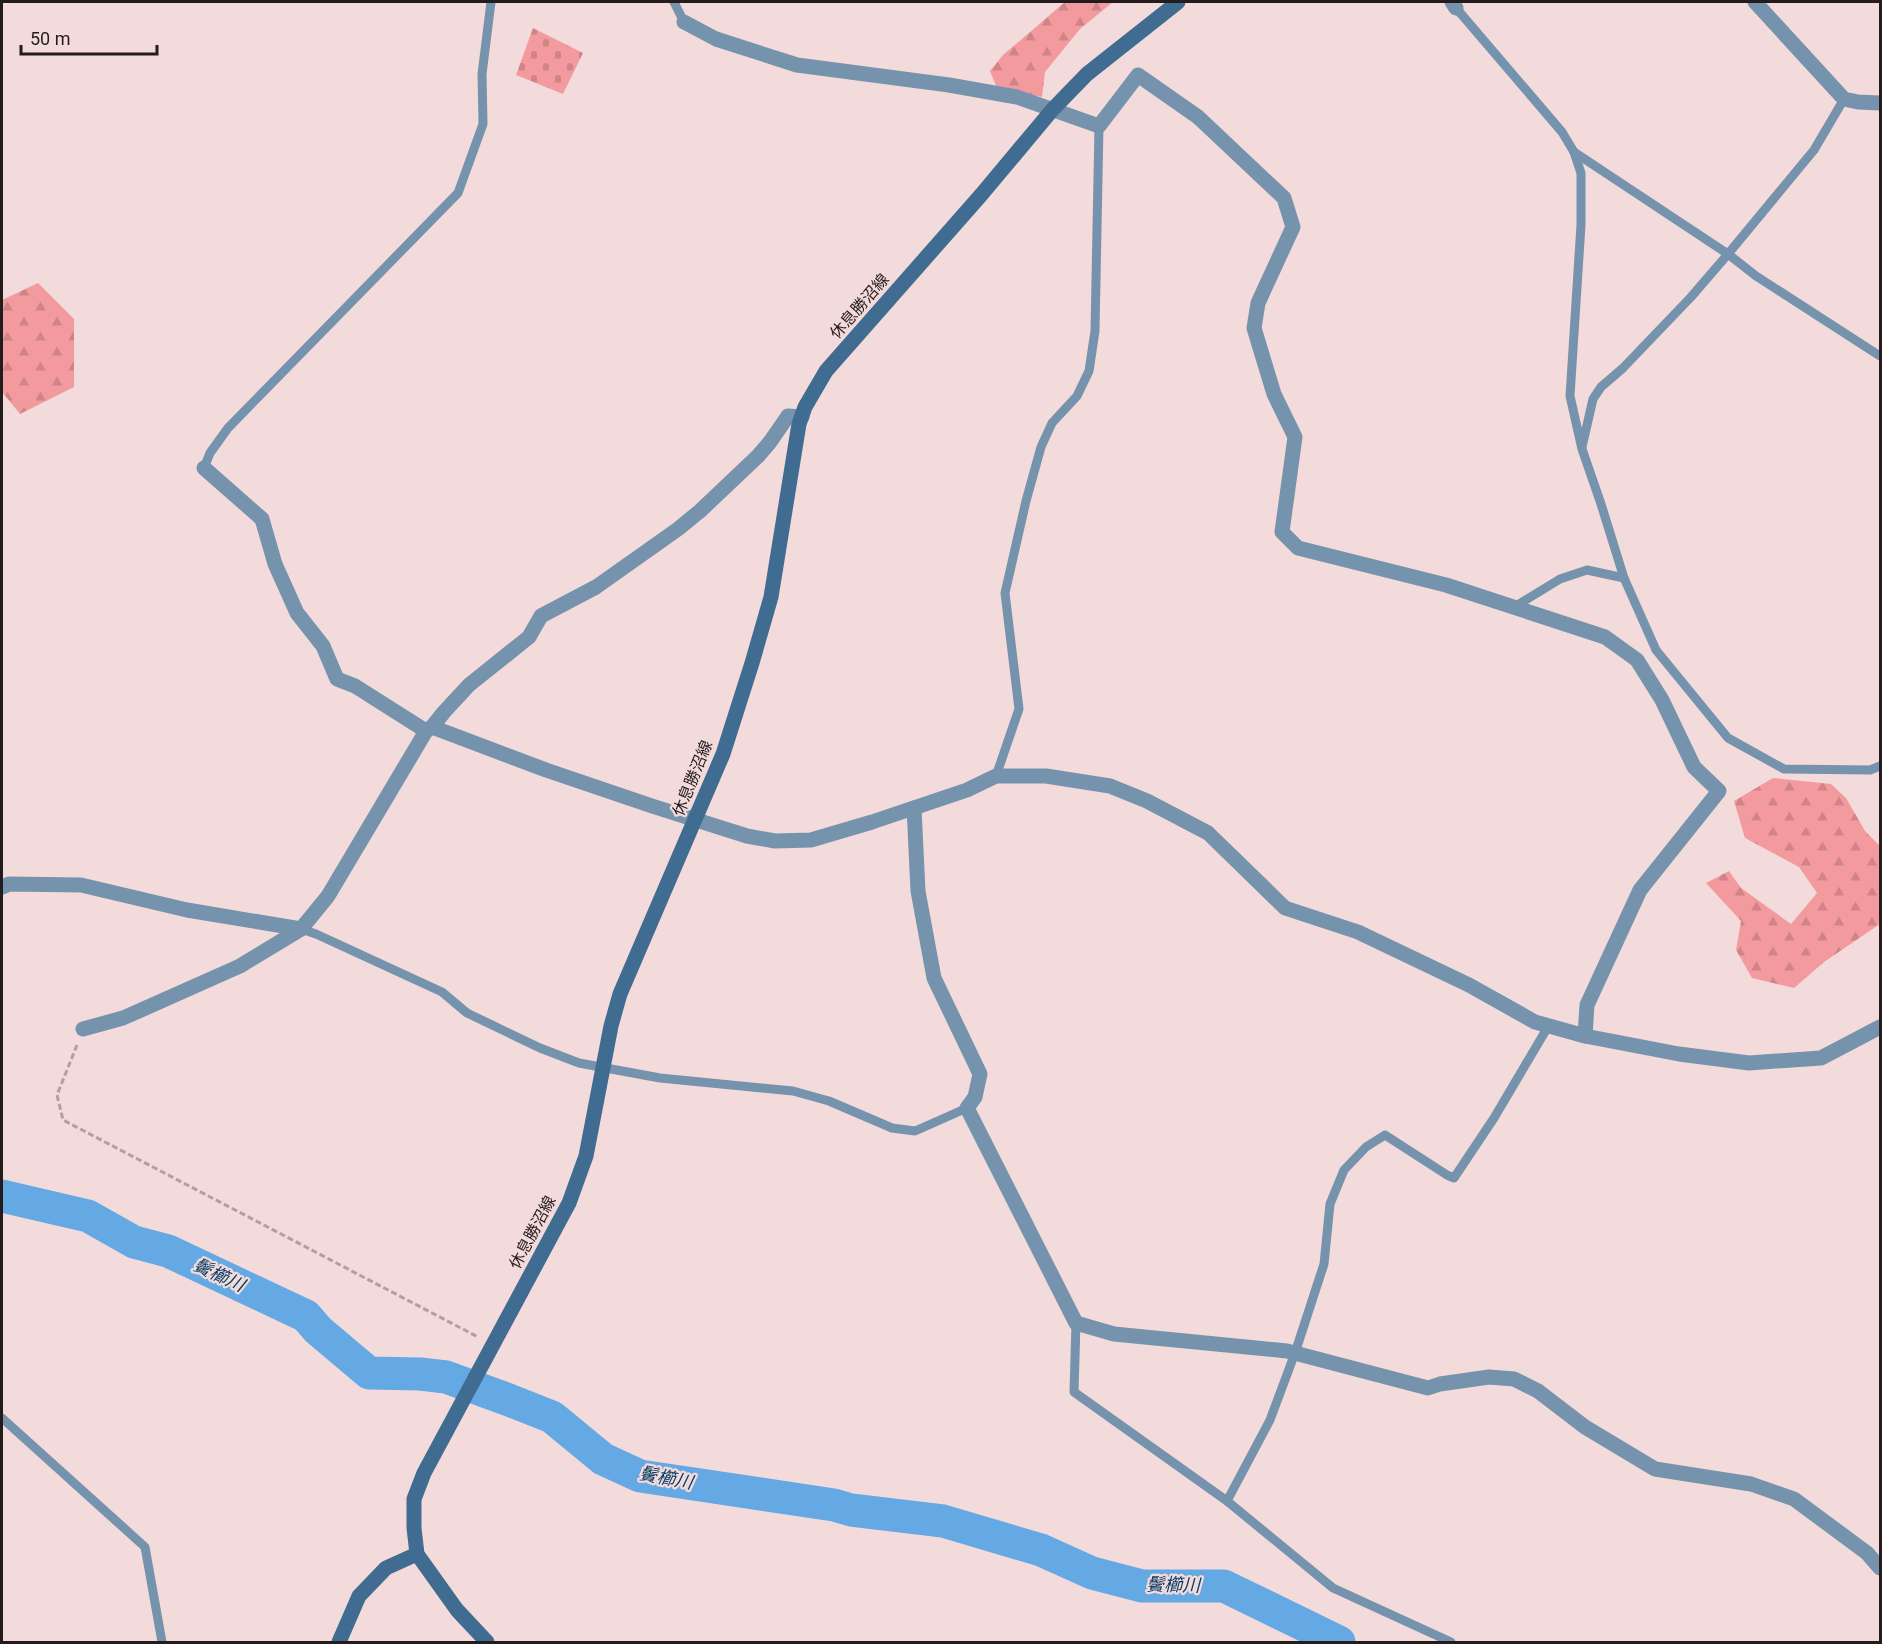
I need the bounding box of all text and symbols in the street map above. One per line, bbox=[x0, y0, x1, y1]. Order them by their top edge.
scale bar bbox=[21, 18, 158, 56]
text: 50 m bbox=[30, 28, 70, 49]
street label: 休息勝沼線 bbox=[826, 270, 893, 343]
street label: 休息勝沼線 bbox=[669, 738, 716, 819]
street label: 休息勝沼線 bbox=[505, 1192, 560, 1272]
water label: 鬢櫛川 bbox=[190, 1254, 250, 1296]
water label: 鬢櫛川 bbox=[638, 1462, 697, 1493]
water label: 鬢櫛川 bbox=[1146, 1574, 1202, 1596]

